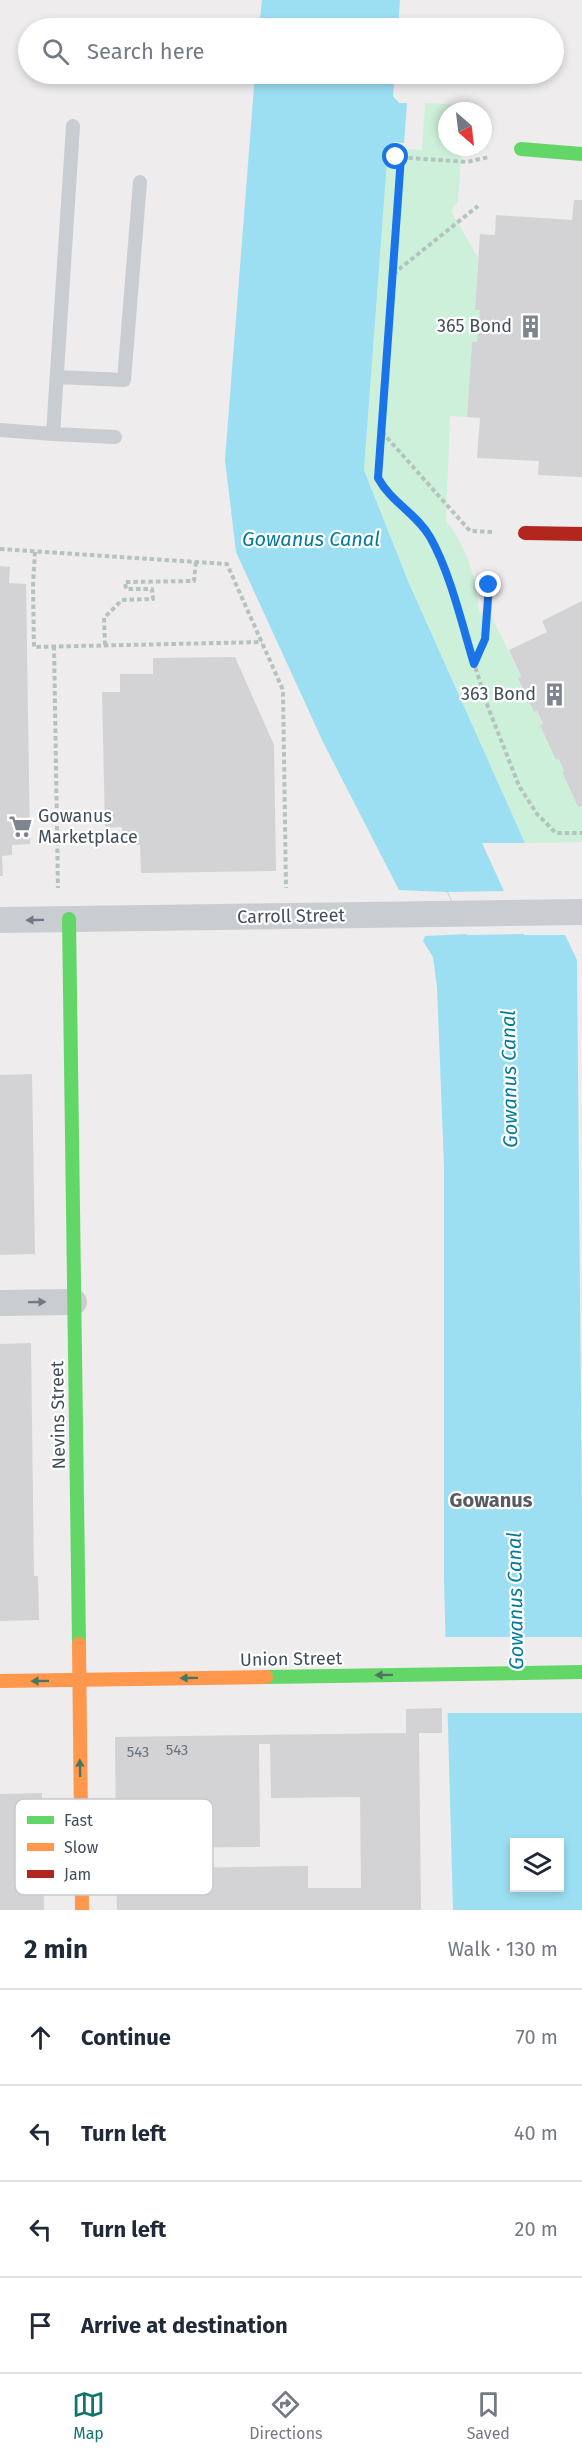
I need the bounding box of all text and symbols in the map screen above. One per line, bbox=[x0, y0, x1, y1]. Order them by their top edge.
search box bbox=[18, 18, 564, 84]
icon: search bbox=[39, 35, 72, 68]
text: Search here bbox=[87, 38, 205, 65]
north arrow bbox=[438, 102, 492, 156]
route start bbox=[382, 143, 408, 169]
building icon: 365 Bond bbox=[517, 313, 543, 339]
place label: 365 Bond bbox=[437, 315, 512, 337]
water label: Gowanus Canal bbox=[242, 527, 380, 551]
route end bbox=[475, 571, 501, 597]
building icon: 363 Bond bbox=[541, 681, 567, 707]
place label: 363 Bond bbox=[461, 683, 536, 705]
place label: Gowanus Marketplace bbox=[38, 805, 138, 848]
supermarket icon: Gowanus Marketplace bbox=[7, 813, 33, 839]
street label: Carroll Street bbox=[237, 904, 346, 928]
one-way arrow bbox=[25, 915, 44, 925]
water label: Gowanus Canal bbox=[496, 1010, 522, 1148]
one-way arrow bbox=[28, 1298, 47, 1307]
street label: Nevins Street bbox=[46, 1360, 70, 1469]
district label: Gowanus bbox=[450, 1488, 533, 1512]
water label: Gowanus Canal bbox=[502, 1532, 528, 1670]
street label: Union Street bbox=[240, 1647, 343, 1671]
one-way arrow bbox=[374, 1670, 393, 1680]
one-way arrow bbox=[179, 1673, 198, 1683]
one-way arrow bbox=[30, 1676, 49, 1686]
house number: 543 bbox=[166, 1741, 188, 1759]
house number: 543 bbox=[127, 1743, 149, 1761]
one-way arrow bbox=[75, 1758, 85, 1777]
legend bbox=[15, 1799, 213, 1895]
text: Fast bbox=[64, 1811, 93, 1830]
text: Slow bbox=[64, 1838, 99, 1857]
map controls bbox=[510, 1838, 564, 1892]
button: layers bbox=[510, 1838, 564, 1892]
text: Jam bbox=[64, 1865, 91, 1884]
text: 2 min bbox=[24, 1934, 88, 1965]
text: Walk · 130 m bbox=[448, 1937, 558, 1961]
icon: ahead bbox=[24, 2021, 57, 2054]
text: Continue bbox=[81, 2024, 171, 2051]
text: 70 m bbox=[516, 2025, 558, 2049]
icon: left bbox=[24, 2117, 57, 2150]
text: Turn left bbox=[81, 2120, 166, 2147]
text: 40 m bbox=[514, 2121, 558, 2145]
icon: left bbox=[24, 2213, 57, 2246]
text: Turn left bbox=[81, 2216, 166, 2243]
text: 20 m bbox=[515, 2217, 558, 2241]
icon: arrive bbox=[24, 2309, 57, 2342]
text: Arrive at destination bbox=[81, 2312, 288, 2339]
tab: Map bbox=[72, 2388, 105, 2443]
tab: Directions bbox=[249, 2388, 323, 2443]
tab: Saved bbox=[467, 2388, 510, 2443]

